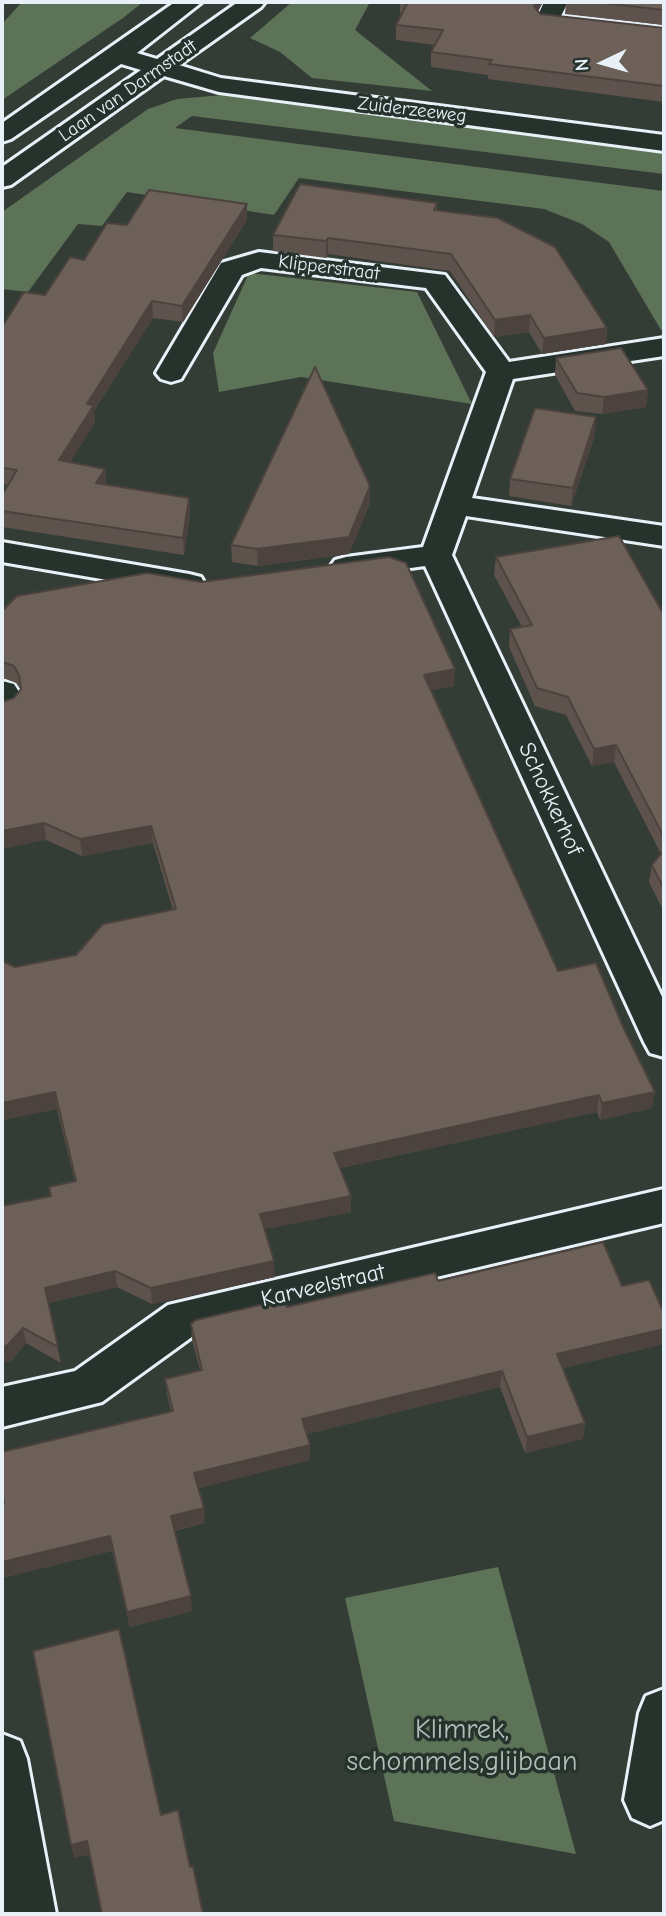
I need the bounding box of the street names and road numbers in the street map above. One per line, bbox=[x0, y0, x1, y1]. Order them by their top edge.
street label: Laan van Darmstadt bbox=[55, 35, 201, 147]
street label: Zuiderzeeweg bbox=[356, 92, 468, 128]
street label: Klipperstraat bbox=[277, 250, 381, 286]
street label: Schokkerhof bbox=[512, 738, 588, 860]
street label: Karveelstraat bbox=[258, 1258, 388, 1314]

